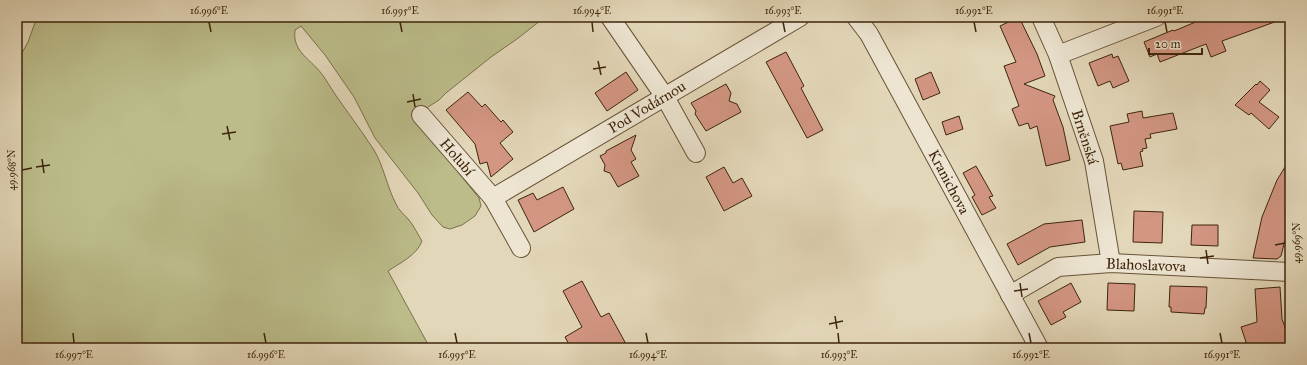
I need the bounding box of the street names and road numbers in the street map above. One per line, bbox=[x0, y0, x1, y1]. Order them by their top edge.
street label: Pod Vodárnou bbox=[605, 77, 689, 137]
street label: Brněnská bbox=[1068, 107, 1103, 167]
street label: Holubí bbox=[436, 135, 479, 180]
street label: Kranichova bbox=[925, 147, 974, 218]
street label: Blahoslavova bbox=[1106, 255, 1187, 275]

